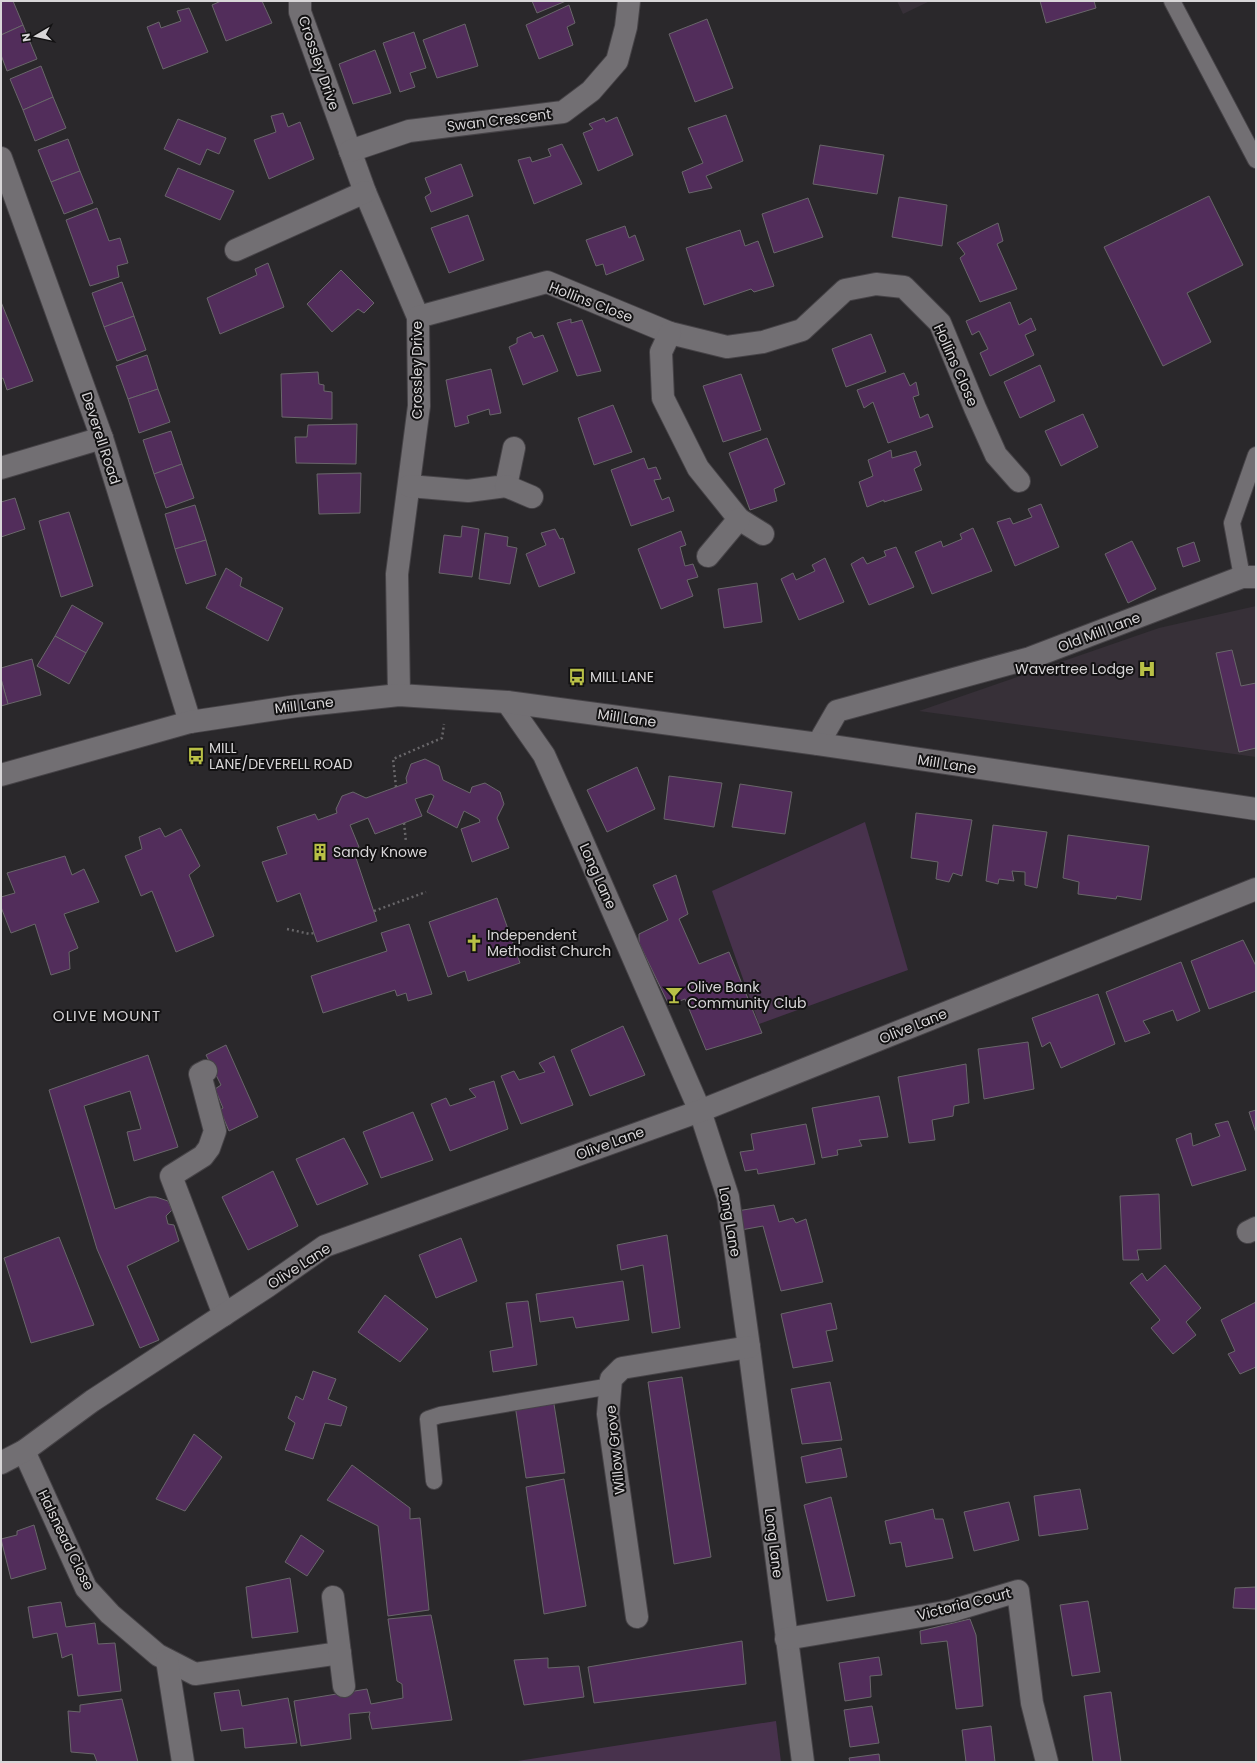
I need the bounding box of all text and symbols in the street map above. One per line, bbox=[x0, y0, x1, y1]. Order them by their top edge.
street label: Crossley Drive bbox=[294, 13, 345, 113]
north arrow bbox=[16, 16, 56, 56]
text: N bbox=[18, 32, 35, 43]
street label: Swan Crescent bbox=[446, 104, 552, 136]
street label: Hollins Close bbox=[546, 277, 636, 327]
street label: Crossley Drive bbox=[407, 320, 427, 419]
street label: Hollins Close bbox=[929, 321, 983, 410]
street label: Deverell Road bbox=[77, 389, 125, 487]
street label: Old Mill Lane bbox=[1055, 607, 1143, 657]
place label: Wavertree Lodge bbox=[1015, 659, 1134, 679]
hospital icon: Wavertree Lodge bbox=[1137, 659, 1157, 679]
bus stop icon: MILL LANE bbox=[567, 667, 587, 687]
place label: MILL LANE bbox=[590, 667, 654, 687]
street label: Mill Lane bbox=[273, 691, 335, 719]
street label: Mill Lane bbox=[596, 704, 658, 732]
place label: MILL LANE/DEVERELL ROAD bbox=[209, 738, 352, 774]
bus stop icon: MILL LANE/DEVERELL ROAD bbox=[186, 746, 206, 766]
street label: Mill Lane bbox=[916, 749, 978, 779]
street label: Long Lane bbox=[575, 840, 622, 912]
building icon: Sandy Knowe bbox=[310, 842, 330, 862]
place label: Sandy Knowe bbox=[333, 842, 428, 862]
place label: Independent Methodist Church bbox=[487, 925, 611, 961]
church icon: Independent Methodist Church bbox=[464, 933, 484, 953]
place label: Olive Bank Community Club bbox=[687, 977, 806, 1013]
bar icon: Olive Bank Community Club bbox=[664, 985, 684, 1005]
street label: Olive Lane bbox=[876, 1003, 950, 1049]
district label: OLIVE MOUNT bbox=[53, 1005, 161, 1026]
street label: Olive Lane bbox=[573, 1121, 647, 1165]
street label: Long Lane bbox=[714, 1186, 746, 1259]
street label: Olive Lane bbox=[264, 1238, 335, 1294]
street label: Willow Grove bbox=[600, 1404, 630, 1496]
street label: Halsnead Close bbox=[33, 1486, 99, 1594]
street label: Long Lane bbox=[760, 1507, 788, 1579]
street label: Victoria Court bbox=[915, 1583, 1013, 1625]

